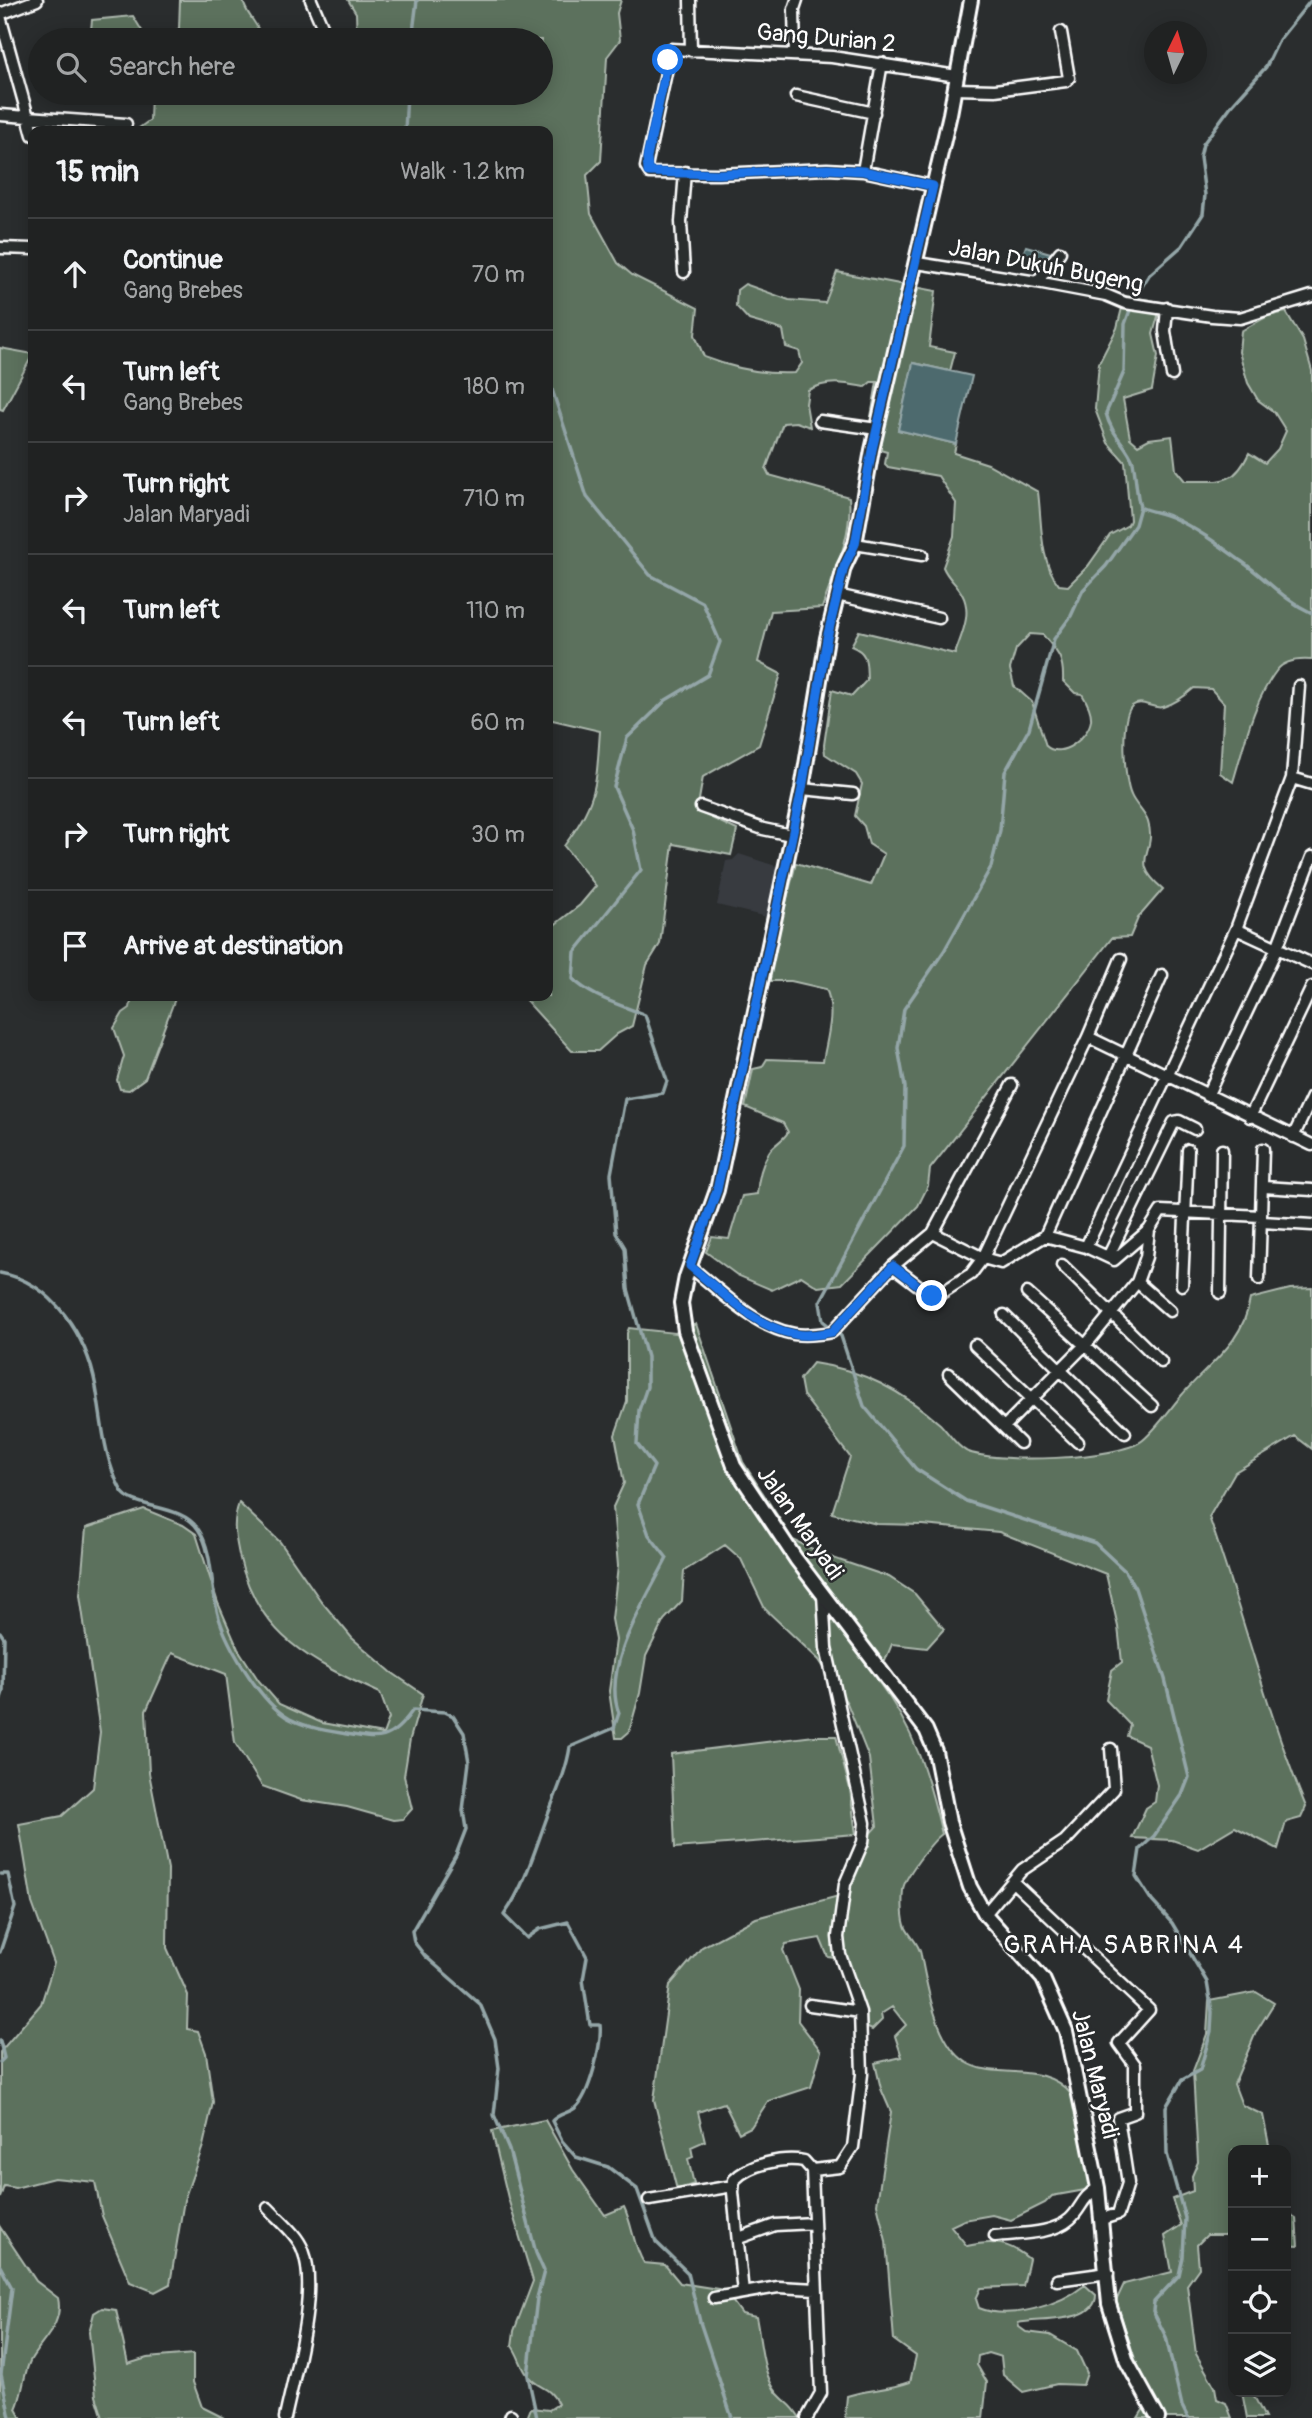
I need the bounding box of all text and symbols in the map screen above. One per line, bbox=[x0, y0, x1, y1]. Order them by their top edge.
street label: Gang Durian 2 bbox=[755, 17, 897, 59]
north arrow bbox=[1144, 21, 1207, 84]
search box bbox=[28, 28, 553, 105]
route start bbox=[652, 44, 683, 75]
icon: search bbox=[52, 48, 90, 86]
text: Search here bbox=[108, 51, 235, 83]
text: 15 min bbox=[56, 153, 139, 190]
text: Walk · 1.2 km bbox=[400, 157, 525, 186]
street label: Jalan Dukuh Bugeng bbox=[946, 233, 1146, 299]
text: Continue bbox=[123, 244, 223, 276]
icon: ahead bbox=[56, 255, 94, 293]
text: 70 m bbox=[472, 260, 525, 289]
text: Gang Brebes bbox=[123, 276, 243, 305]
text: Turn left bbox=[123, 356, 219, 388]
icon: left bbox=[56, 367, 94, 405]
text: 180 m bbox=[463, 372, 525, 401]
text: Gang Brebes bbox=[123, 388, 243, 417]
text: Turn right bbox=[123, 468, 229, 500]
icon: right bbox=[56, 479, 94, 517]
text: 710 m bbox=[463, 484, 525, 513]
text: Jalan Maryadi bbox=[123, 500, 250, 529]
icon: left bbox=[56, 591, 94, 629]
text: Turn left bbox=[123, 594, 219, 626]
text: 110 m bbox=[466, 596, 525, 625]
icon: left bbox=[56, 703, 94, 741]
text: Turn left bbox=[123, 706, 219, 738]
text: 60 m bbox=[470, 708, 525, 737]
icon: right bbox=[56, 815, 94, 853]
text: Turn right bbox=[123, 818, 229, 850]
text: 30 m bbox=[471, 820, 525, 849]
icon: arrive bbox=[56, 927, 94, 965]
text: Arrive at destination bbox=[123, 930, 343, 962]
route end bbox=[916, 1280, 947, 1311]
street label: Jalan Maryadi bbox=[750, 1461, 850, 1585]
district label: GRAHA SABRINA 4 bbox=[1003, 1929, 1245, 1961]
street label: Jalan Maryadi bbox=[1065, 2006, 1125, 2142]
map controls bbox=[1228, 2145, 1291, 2397]
button: + bbox=[1228, 2145, 1291, 2208]
button: − bbox=[1228, 2208, 1291, 2271]
button: locate bbox=[1228, 2271, 1291, 2334]
button: layers bbox=[1228, 2334, 1291, 2397]

